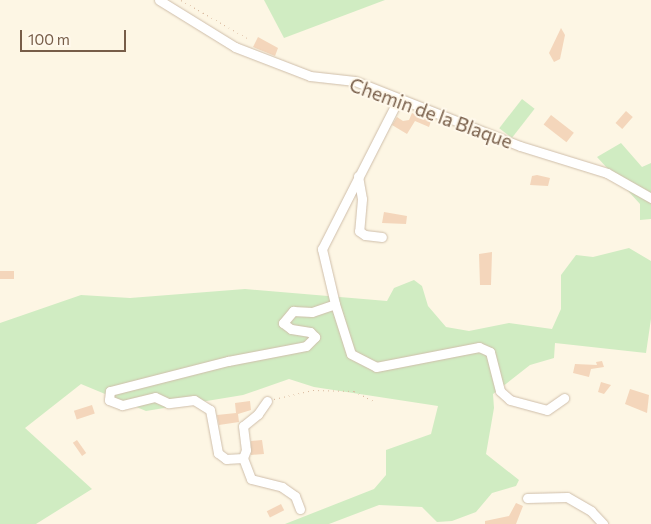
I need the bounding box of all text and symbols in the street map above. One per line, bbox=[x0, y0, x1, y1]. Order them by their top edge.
scale bar bbox=[22, 20, 129, 52]
text: 100 m bbox=[28, 30, 70, 48]
street label: Chemin de la Blaque bbox=[346, 73, 516, 153]

